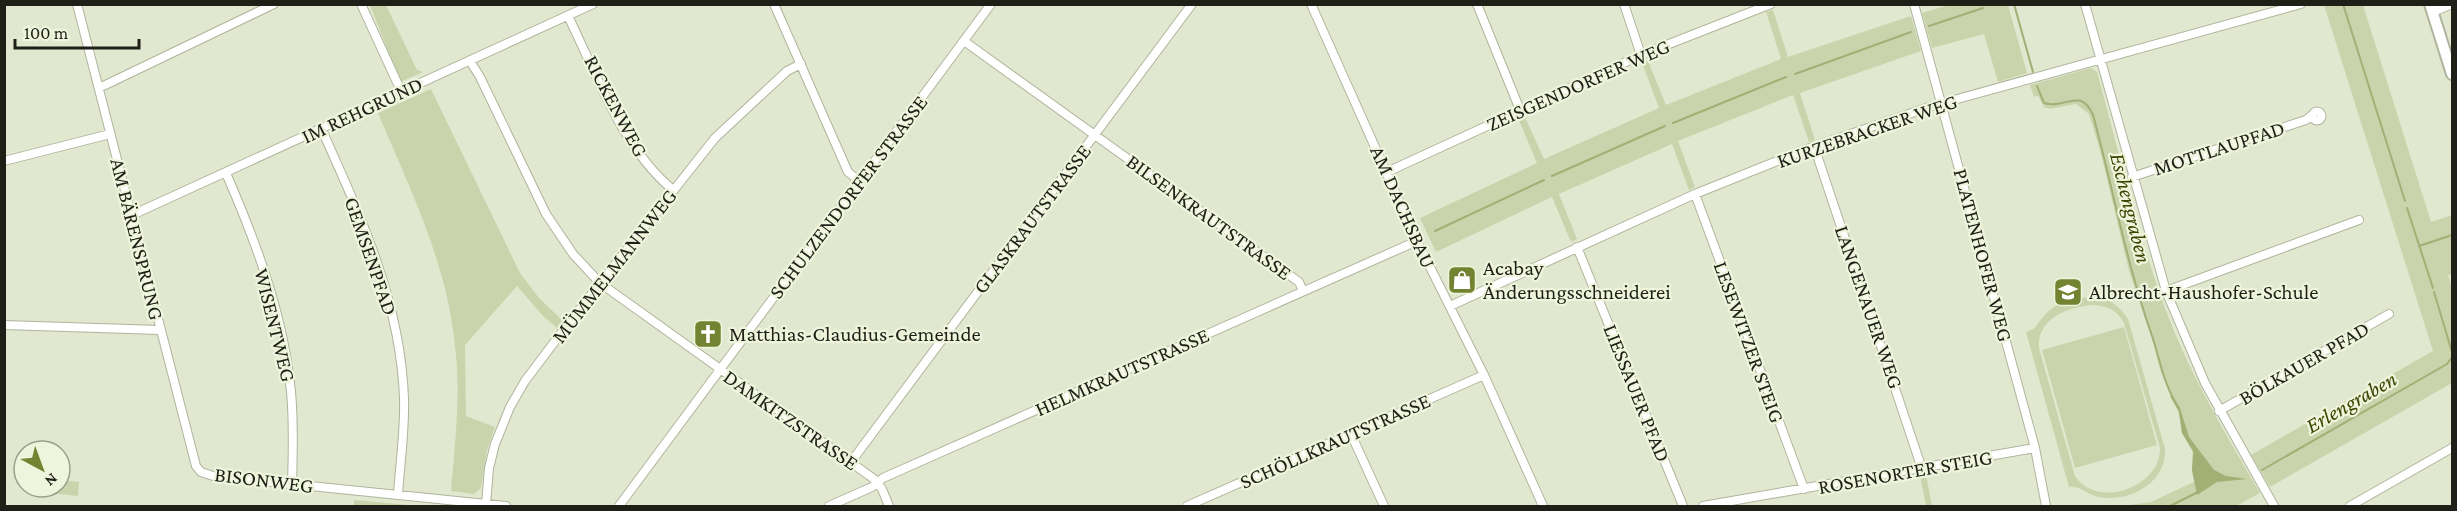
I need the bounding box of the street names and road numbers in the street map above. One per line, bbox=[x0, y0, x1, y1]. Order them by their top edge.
street label: ZEISGENDORFER WEG bbox=[1483, 34, 1673, 136]
street label: RICKENWEG bbox=[579, 51, 653, 161]
street label: IM REHGRUND bbox=[298, 72, 426, 148]
street label: KURZEBRACKER WEG bbox=[1774, 89, 1960, 173]
street label: SCHULZENDORFER STRASSE bbox=[764, 91, 932, 303]
street label: MOTTLAUPFAD bbox=[2150, 116, 2288, 180]
street label: GLASKRAUTSTRASSE bbox=[968, 140, 1096, 298]
street label: AM DACHSBAU bbox=[1365, 142, 1441, 272]
street label: BILSENKRAUTSTRASSE bbox=[1122, 149, 1296, 285]
street label: AM BÄRENSPRUNG bbox=[105, 156, 169, 322]
street label: PLATENHOFER WEG bbox=[1948, 166, 2018, 344]
street label: MÜMMELMANNWEG bbox=[546, 184, 682, 348]
street label: GEMSENPFAD bbox=[340, 194, 402, 318]
street label: LANGENAUER WEG bbox=[1830, 222, 1908, 392]
street label: LESEWITZER STEIG bbox=[1709, 258, 1789, 426]
street label: WISENTWEG bbox=[249, 266, 301, 384]
street label: BÖLKAUER PFAD bbox=[2235, 316, 2373, 410]
street label: LIESSAUER PFAD bbox=[1598, 321, 1676, 465]
street label: HELMKRAUTSTRASSE bbox=[1031, 323, 1213, 421]
street label: DAMKITZSTRASSE bbox=[719, 365, 863, 475]
street label: SCHÖLLKRAUTSTRASSE bbox=[1236, 388, 1434, 494]
street label: ROSENORTER STEIG bbox=[1816, 445, 1994, 499]
street label: BISONWEG bbox=[213, 462, 315, 498]

